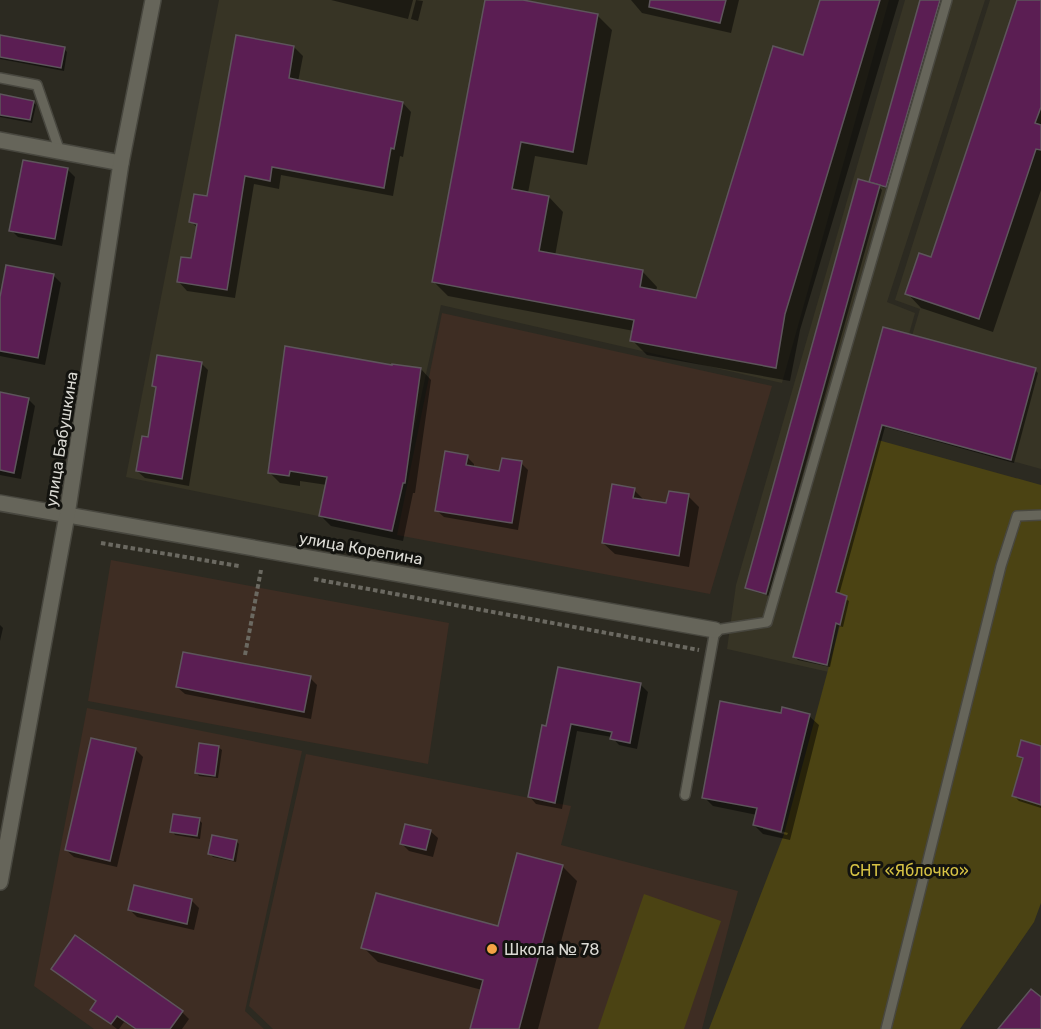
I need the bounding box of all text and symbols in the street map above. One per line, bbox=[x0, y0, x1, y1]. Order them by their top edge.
street label: улица Бабушкина bbox=[41, 370, 82, 508]
street label: улица Корепина bbox=[298, 528, 424, 569]
park label: СНТ «Яблочко» bbox=[849, 861, 969, 880]
place label: Школа № 78 bbox=[504, 940, 599, 959]
marker: Школа № 78 bbox=[485, 942, 499, 956]

